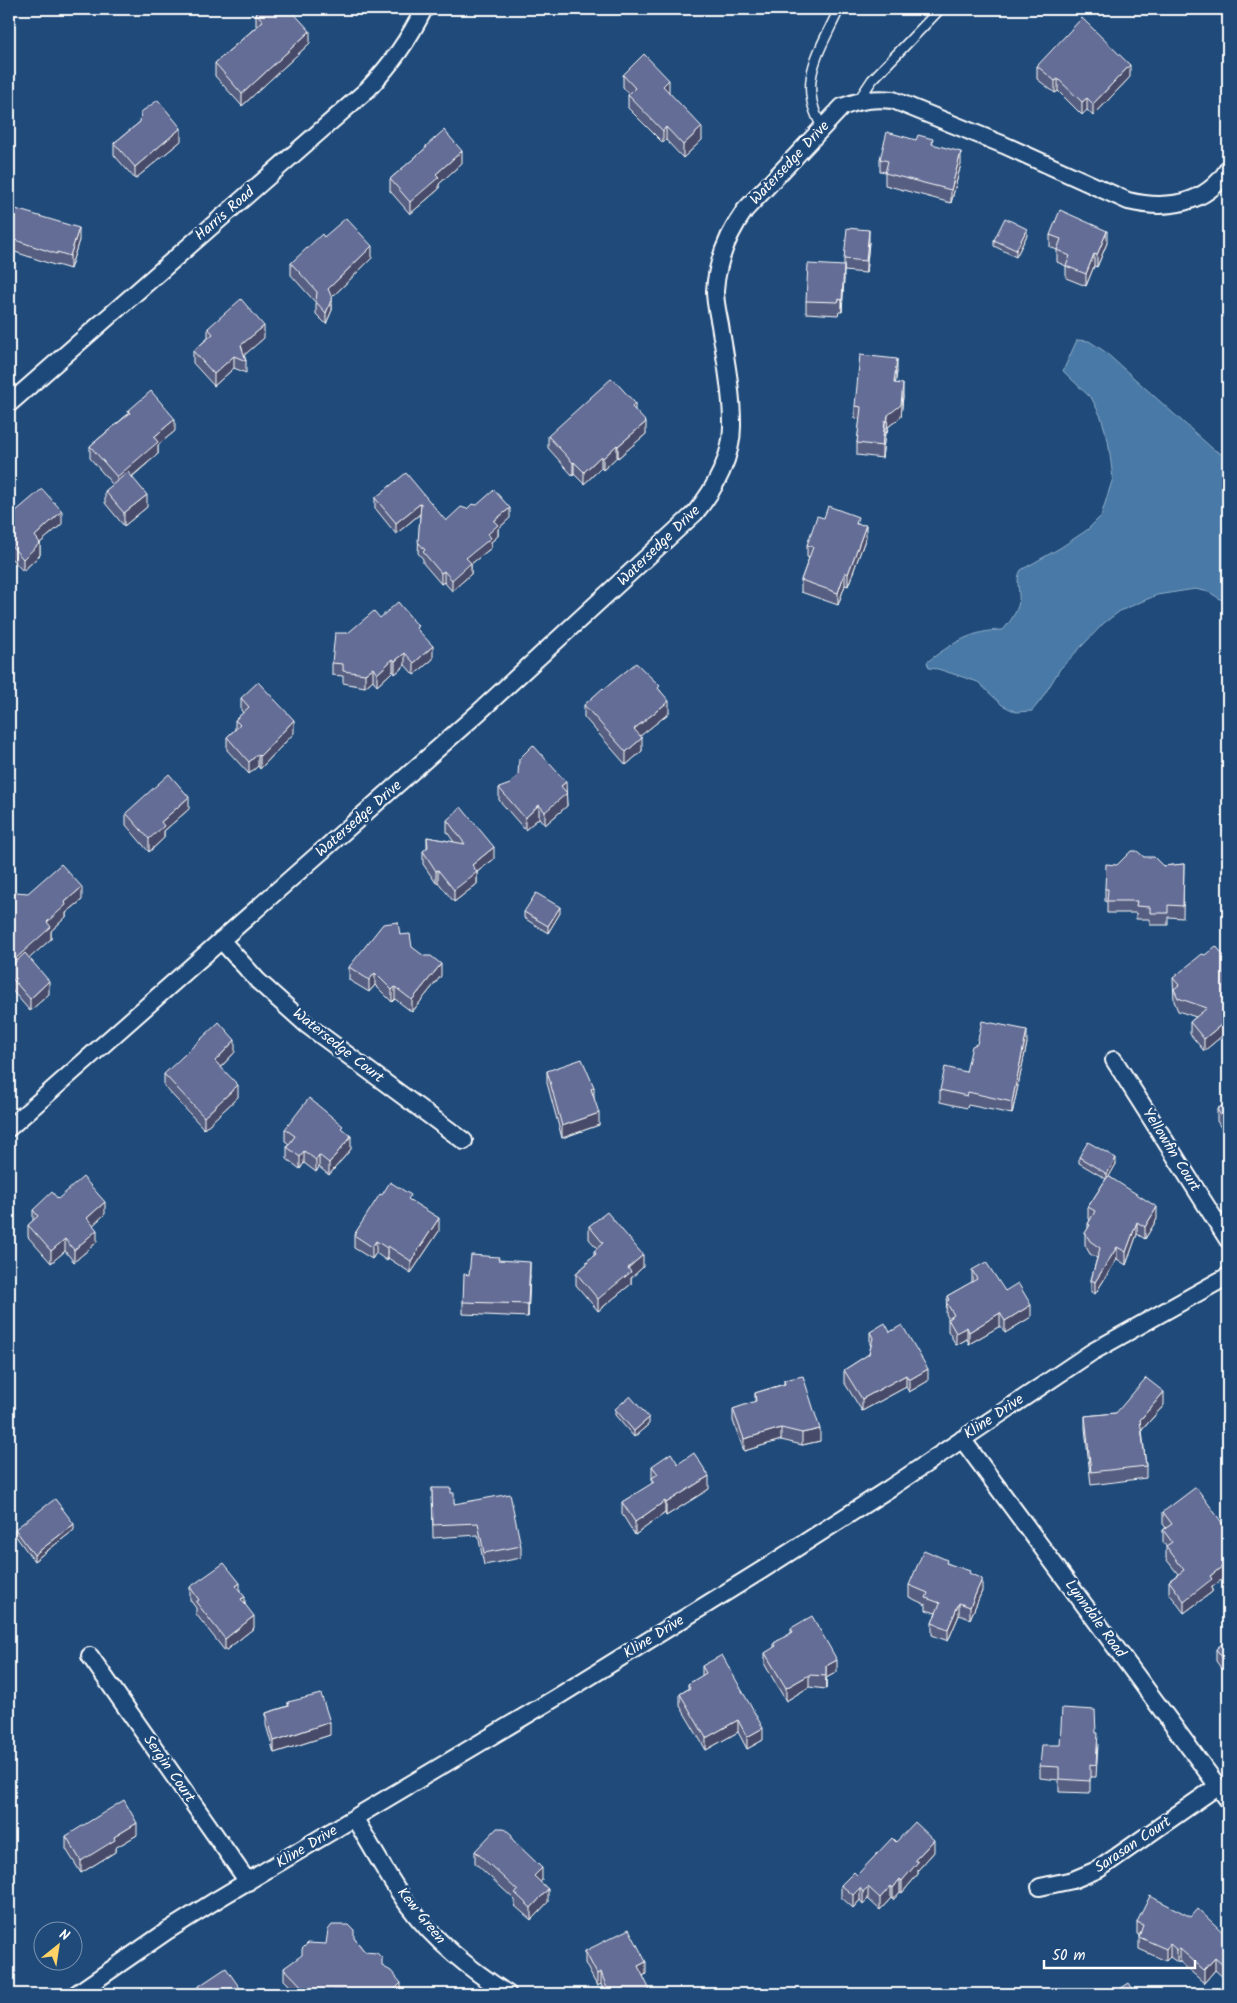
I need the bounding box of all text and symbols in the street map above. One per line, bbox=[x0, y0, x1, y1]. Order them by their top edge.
street label: Watersedge Drive bbox=[744, 115, 836, 211]
street label: Harris Road bbox=[190, 181, 261, 247]
street label: Watersedge Drive bbox=[612, 500, 706, 592]
street label: Watersedge Drive bbox=[310, 774, 408, 864]
street label: Watersedge Court bbox=[287, 1003, 389, 1090]
street label: Yellowfin Court bbox=[1136, 1103, 1207, 1197]
street label: Kline Drive bbox=[959, 1388, 1029, 1446]
street label: Lynndale Road bbox=[1058, 1575, 1132, 1664]
street label: Kline Drive bbox=[619, 1609, 689, 1665]
street label: Sergin Court bbox=[137, 1730, 201, 1808]
street label: Sarasan Court bbox=[1090, 1810, 1176, 1880]
street label: Kline Drive bbox=[272, 1819, 343, 1875]
street label: Kew Green bbox=[390, 1882, 452, 1950]
north arrow bbox=[32, 1920, 82, 1970]
text: N bbox=[55, 1924, 73, 1947]
scale bar bbox=[1044, 1938, 1196, 1970]
text: 50 m bbox=[1052, 1944, 1086, 1968]

